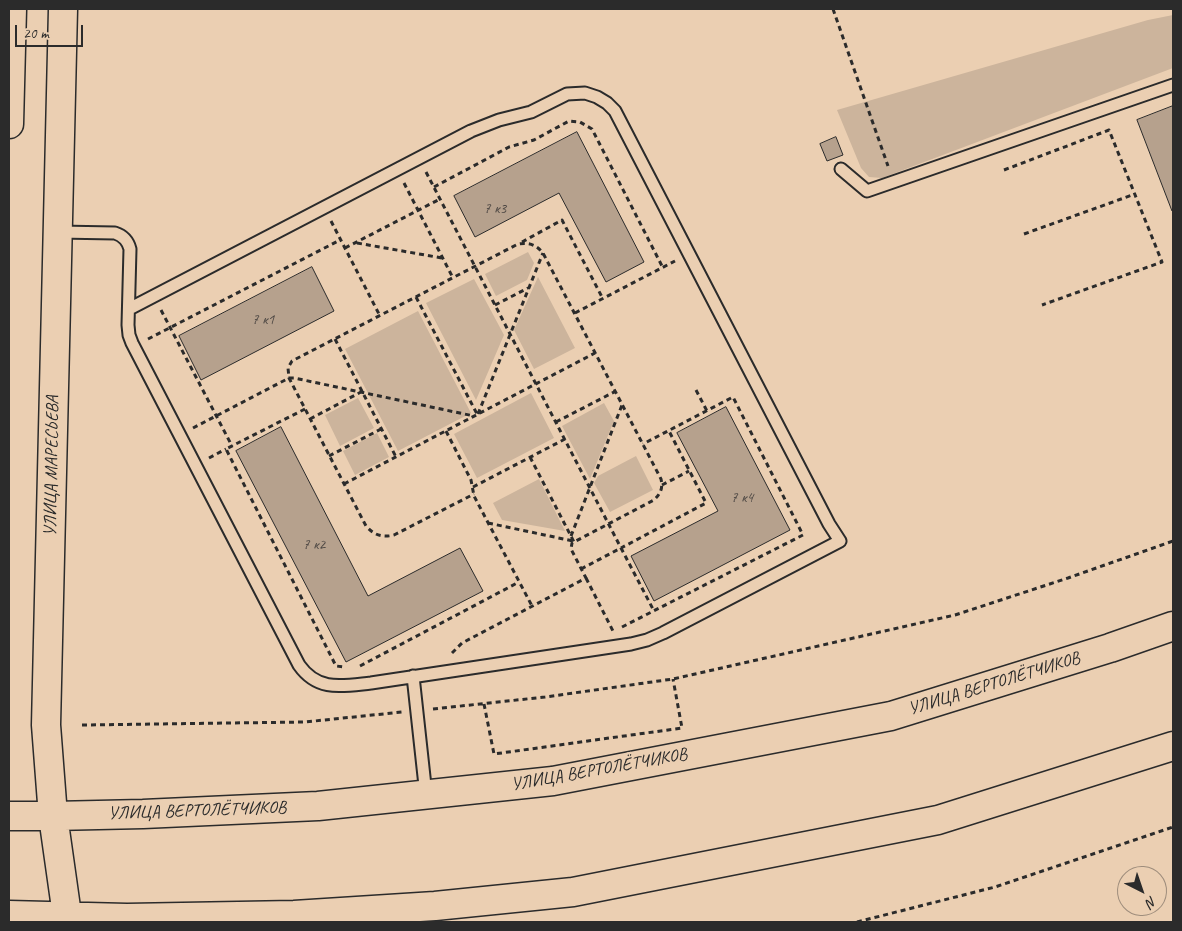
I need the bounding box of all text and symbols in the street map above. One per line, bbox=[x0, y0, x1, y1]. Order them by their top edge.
scale bar bbox=[18, 15, 85, 47]
text: 20 m bbox=[23, 24, 49, 43]
house number: 7 к3 bbox=[484, 200, 506, 218]
house number: 7 к1 bbox=[252, 311, 274, 329]
street label: УЛИЦА МАРЕСЬЕВА bbox=[40, 395, 64, 537]
house number: 7 к4 bbox=[731, 489, 753, 507]
house number: 7 к2 bbox=[303, 536, 325, 554]
street label: УЛИЦА ВЕРТОЛЁТЧИКОВ bbox=[906, 648, 1082, 720]
street label: УЛИЦА ВЕРТОЛЁТЧИКОВ bbox=[509, 744, 689, 796]
street label: УЛИЦА ВЕРТОЛЁТЧИКОВ bbox=[108, 797, 286, 825]
north arrow bbox=[1117, 866, 1167, 916]
text: N bbox=[1143, 893, 1160, 911]

